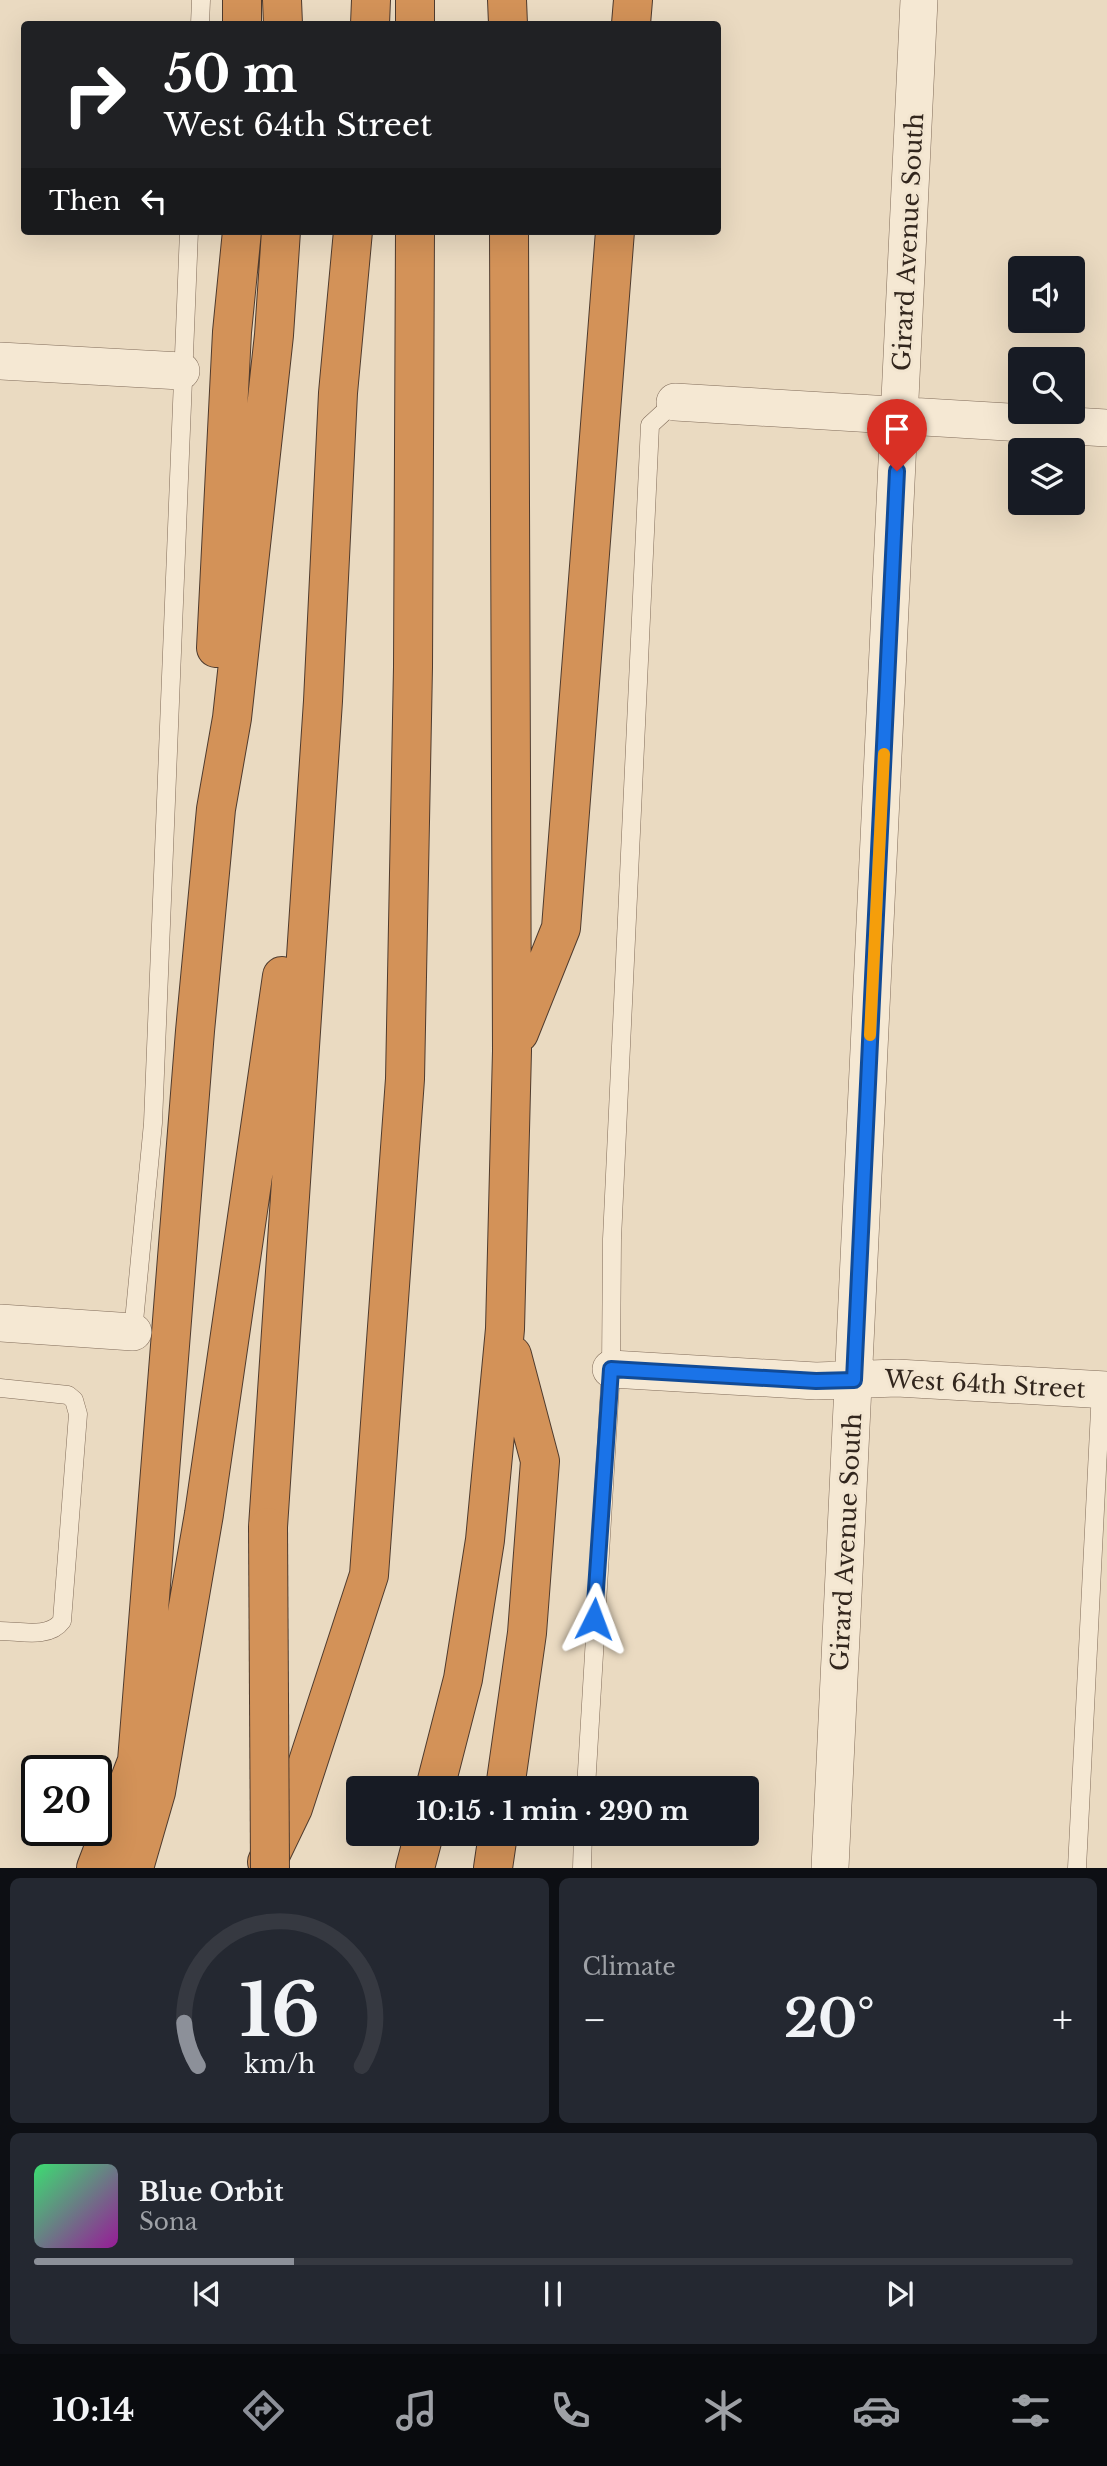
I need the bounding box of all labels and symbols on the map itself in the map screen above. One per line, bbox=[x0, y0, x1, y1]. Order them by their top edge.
street label: Girard Avenue South bbox=[887, 112, 929, 372]
pin bbox=[867, 399, 927, 471]
street label: West 64th Street bbox=[883, 1364, 1086, 1404]
street label: Girard Avenue South bbox=[825, 1412, 867, 1672]
position arrow bbox=[557, 1582, 631, 1656]
speed limit sign: 20 bbox=[21, 1755, 112, 1846]

